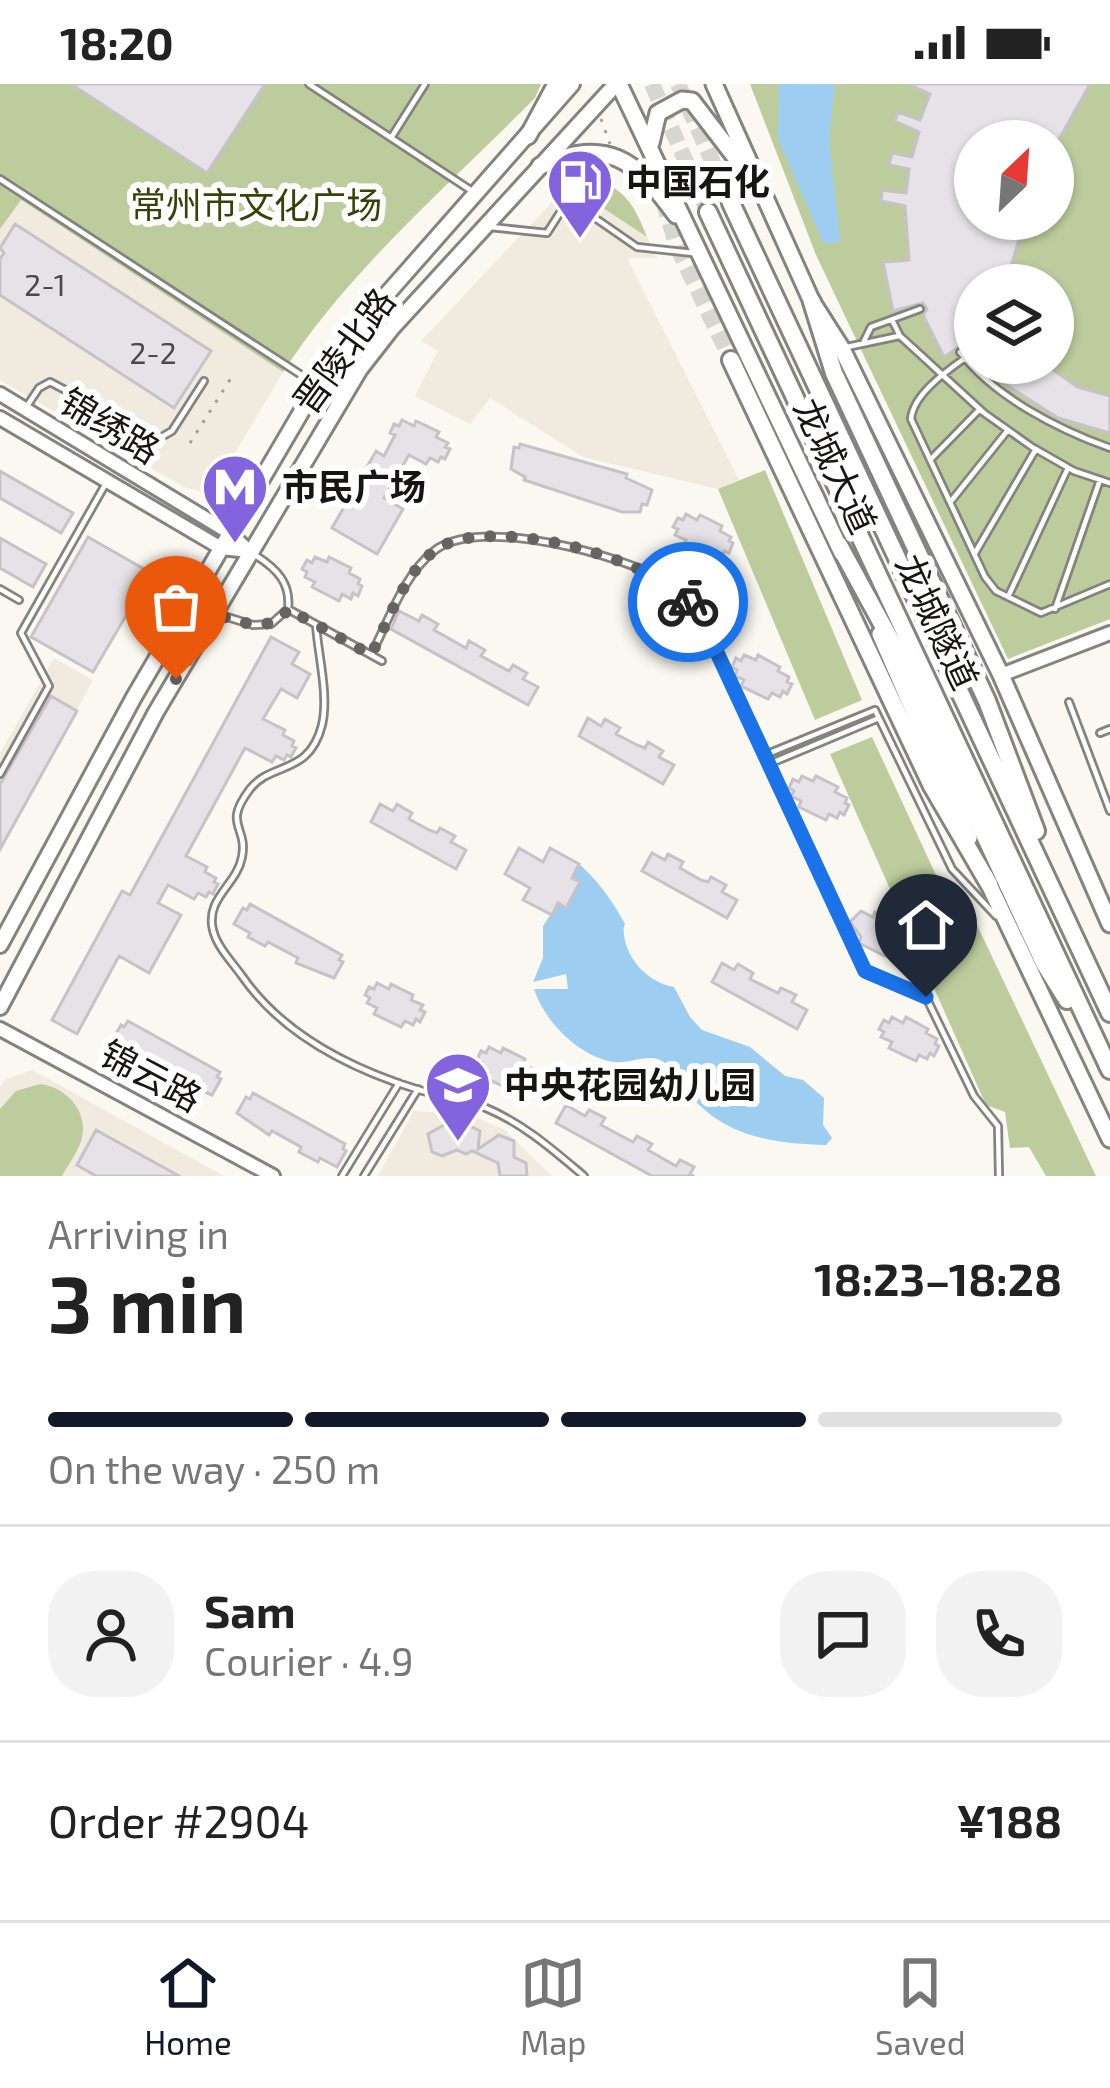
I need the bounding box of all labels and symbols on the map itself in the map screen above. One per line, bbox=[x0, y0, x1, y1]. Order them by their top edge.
north arrow bbox=[954, 120, 1074, 240]
fuel station icon: 中国石化 bbox=[545, 147, 615, 241]
place label: 中国石化 bbox=[626, 159, 770, 202]
park label: 常州市文化广场 bbox=[130, 182, 382, 225]
house number: 2-1 bbox=[24, 266, 66, 302]
street label: 晋陵北路 bbox=[283, 279, 403, 421]
house number: 2-2 bbox=[129, 334, 177, 370]
street label: 锦绣路 bbox=[53, 378, 168, 471]
street label: 龙城大道 bbox=[786, 391, 886, 540]
metro station icon: 市民广场 bbox=[200, 452, 270, 546]
place label: 市民广场 bbox=[282, 464, 426, 507]
courier bbox=[628, 542, 748, 662]
street label: 龙城隧道 bbox=[888, 547, 988, 696]
pin bbox=[125, 556, 227, 679]
pin bbox=[875, 874, 977, 997]
street label: 锦云路 bbox=[94, 1030, 209, 1119]
school or university icon: 中央花园幼儿园 bbox=[423, 1050, 493, 1144]
place label: 中央花园幼儿园 bbox=[504, 1062, 756, 1105]

